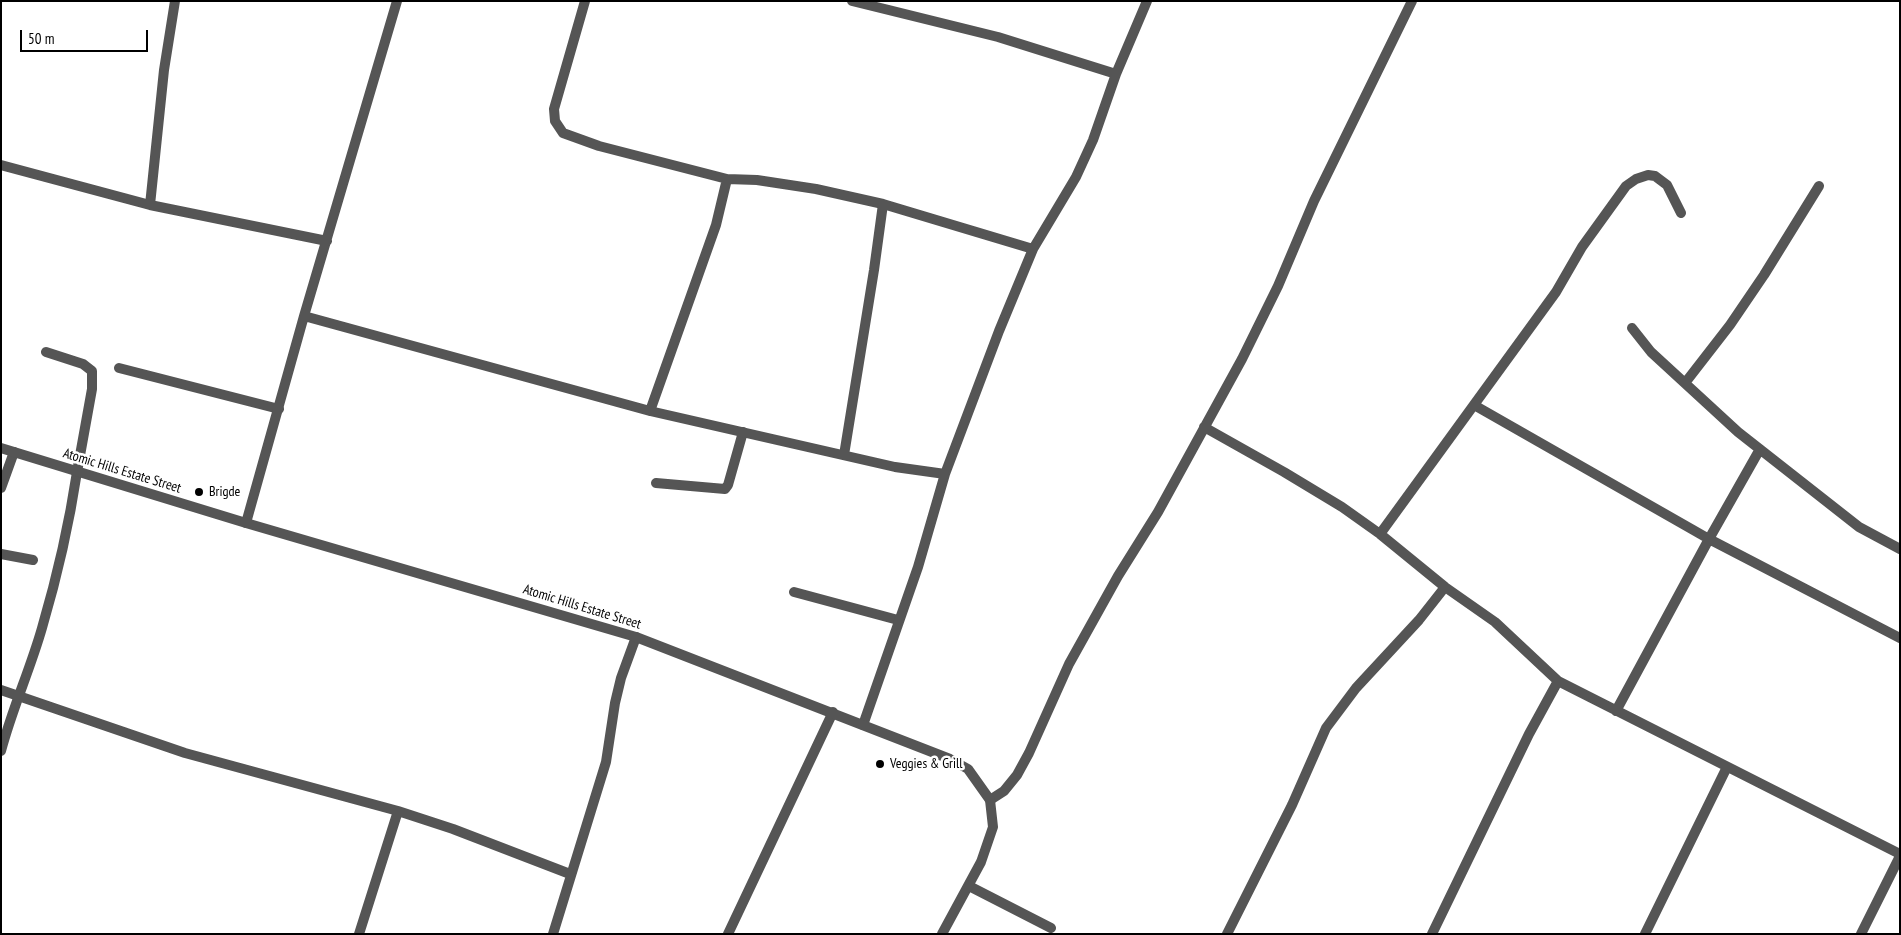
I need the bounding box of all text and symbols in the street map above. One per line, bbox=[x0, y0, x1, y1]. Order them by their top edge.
scale bar bbox=[22, 20, 150, 52]
text: 50 m bbox=[28, 29, 54, 48]
street label: Atomic Hills Estate Street bbox=[61, 445, 183, 497]
place label: Brigde bbox=[209, 484, 240, 500]
marker: Brigde bbox=[193, 486, 205, 498]
street label: Atomic Hills Estate Street bbox=[521, 581, 643, 633]
place label: Veggies & Grill bbox=[890, 756, 963, 772]
marker: Veggies & Grill bbox=[874, 758, 886, 770]

